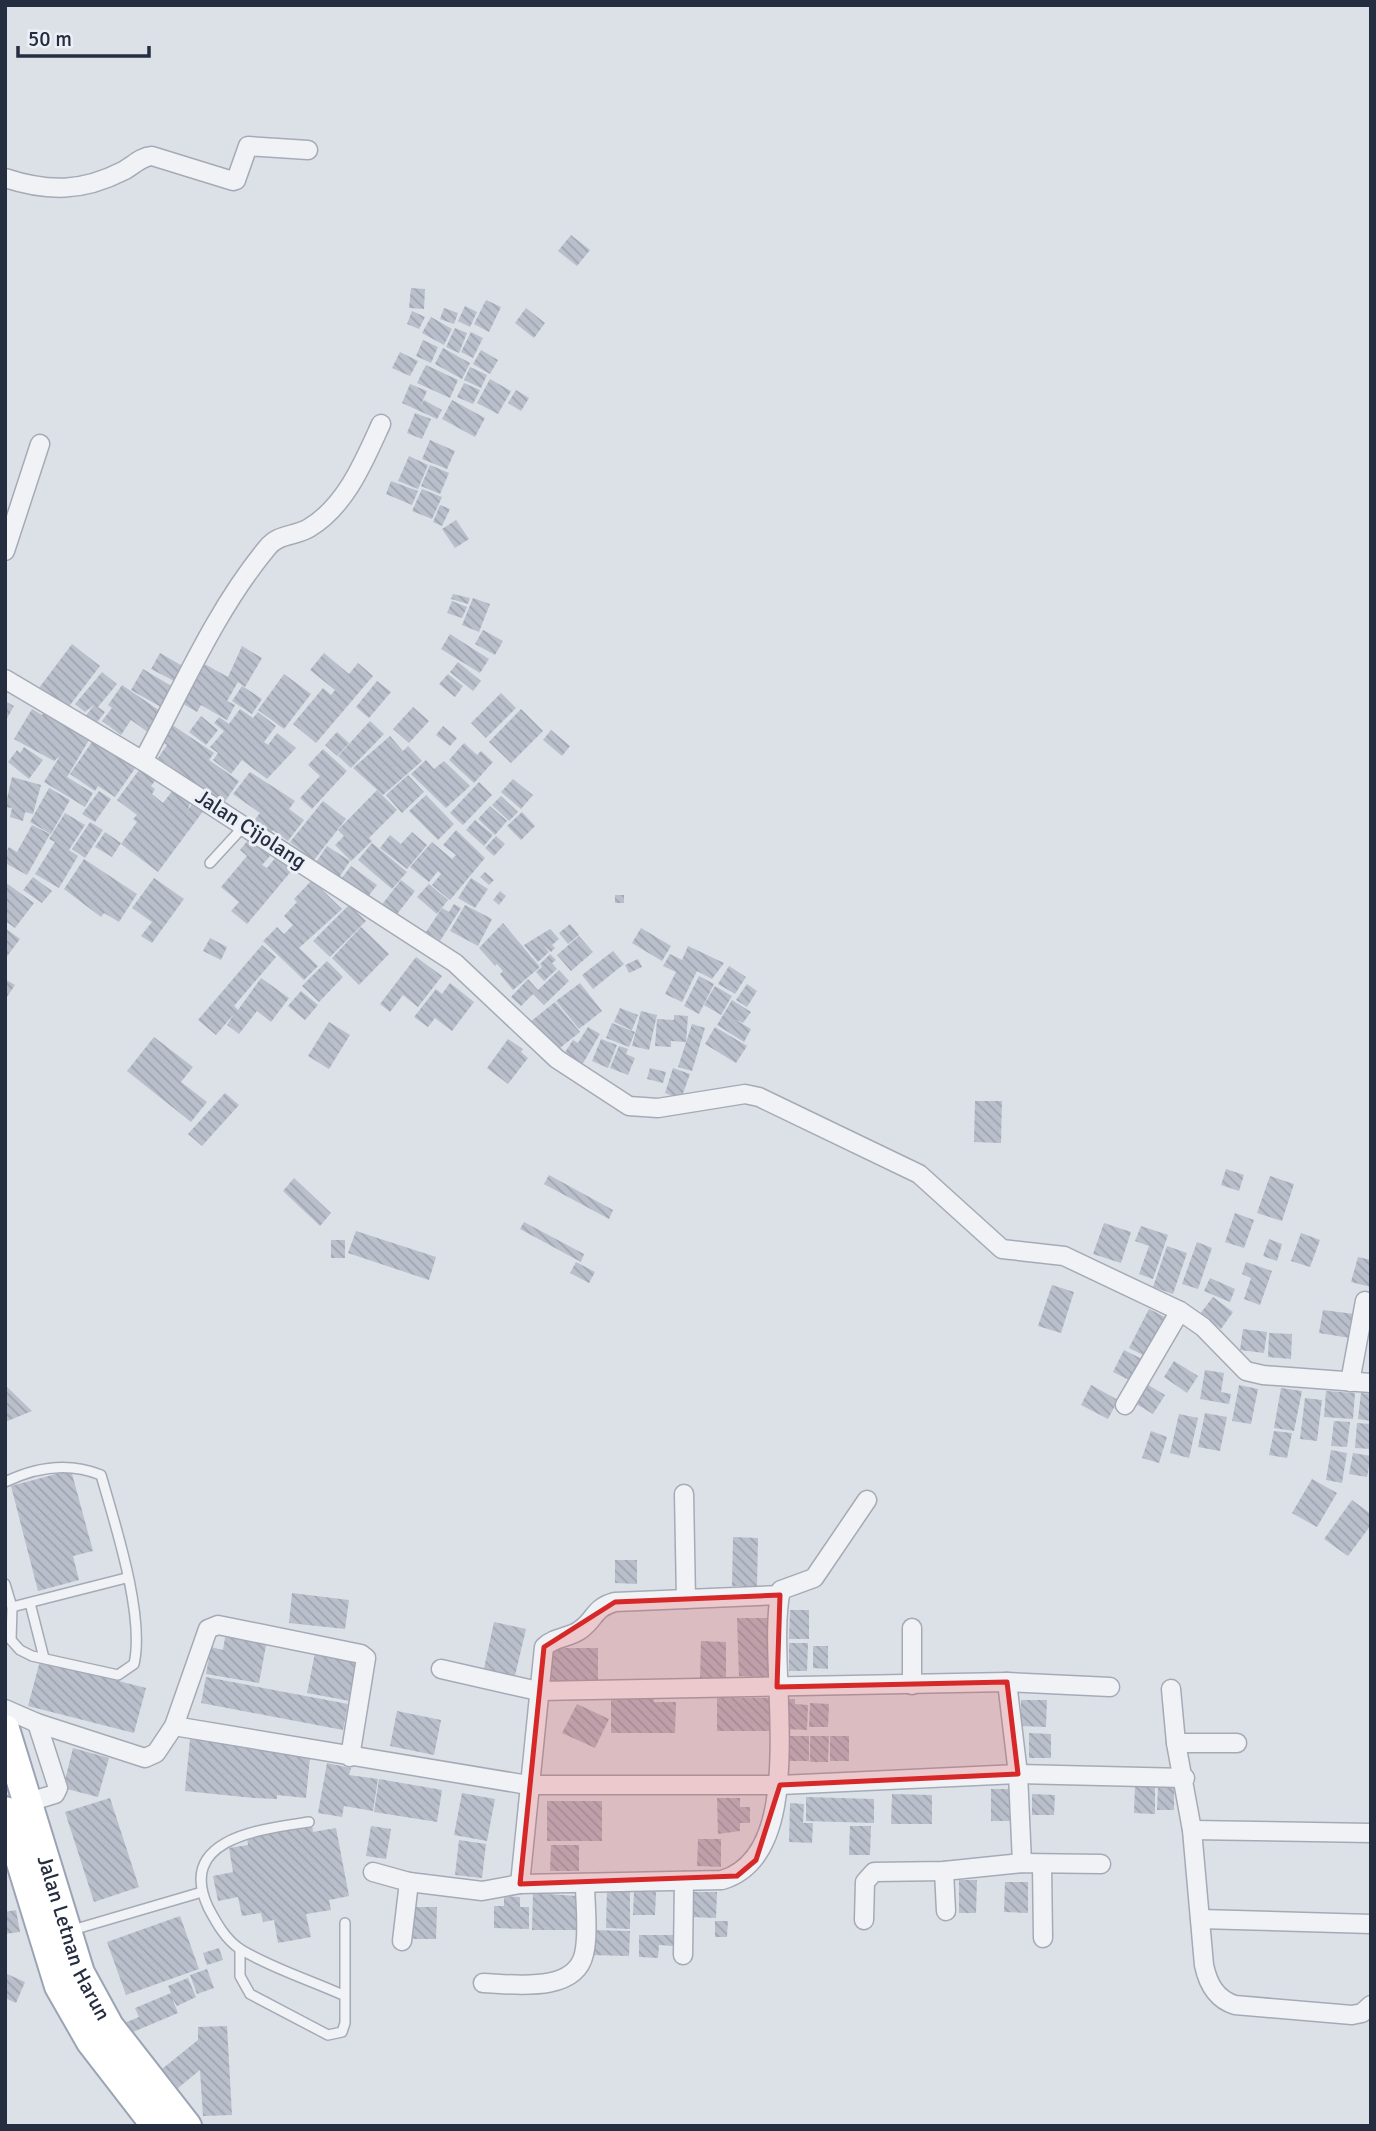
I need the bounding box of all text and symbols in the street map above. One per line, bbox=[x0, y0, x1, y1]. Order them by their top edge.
scale bar bbox=[18, 14, 149, 58]
text: 50 m bbox=[28, 26, 72, 52]
street label: Jalan Cijolang bbox=[191, 784, 311, 874]
street label: Jalan Letnan Harun bbox=[32, 1852, 116, 2025]

